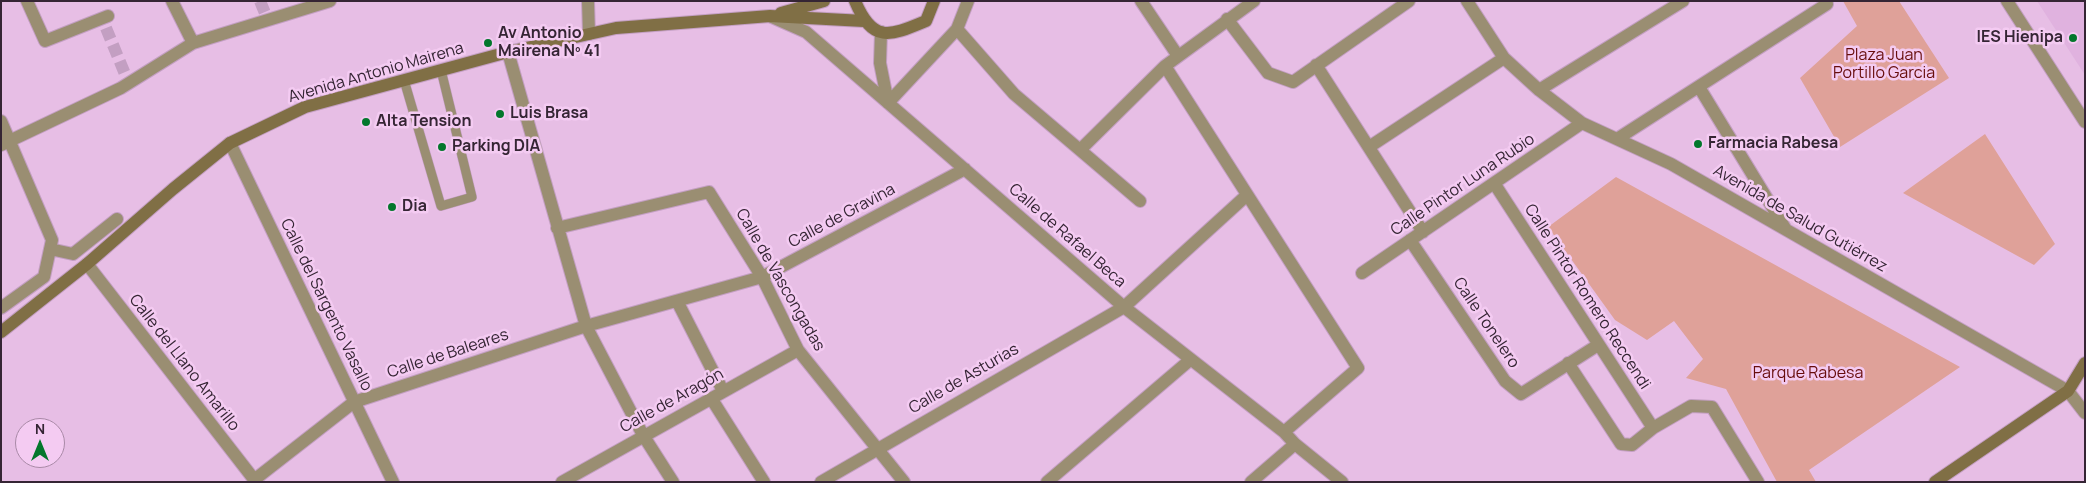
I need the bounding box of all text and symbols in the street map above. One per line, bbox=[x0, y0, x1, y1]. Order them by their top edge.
place label: Av Antonio Mairena Nº 41 bbox=[498, 24, 600, 62]
place label: IES Hienipa bbox=[1977, 28, 2063, 48]
marker: IES Hienipa bbox=[2067, 32, 2079, 44]
marker: Av Antonio Mairena Nº 41 bbox=[482, 37, 494, 49]
street label: Avenida Antonio Mairena bbox=[286, 39, 466, 107]
park label: Plaza Juan Portillo Garcia bbox=[1833, 46, 1935, 84]
place label: Luis Brasa bbox=[510, 104, 588, 124]
marker: Luis Brasa bbox=[494, 108, 506, 120]
place label: Alta Tension bbox=[376, 112, 471, 132]
marker: Alta Tension bbox=[360, 116, 372, 128]
street label: Calle Pintor Luna Rubio bbox=[1387, 130, 1539, 240]
place label: Farmacia Rabesa bbox=[1708, 134, 1838, 154]
place label: Parking DIA bbox=[452, 137, 540, 157]
marker: Farmacia Rabesa bbox=[1692, 138, 1704, 150]
marker: Parking DIA bbox=[436, 141, 448, 153]
street label: Avenida de Salud Gutiérrez bbox=[1710, 161, 1890, 277]
street label: Calle de Gravina bbox=[785, 180, 899, 252]
street label: Calle de Rafael Beca bbox=[1005, 180, 1129, 292]
place label: Dia bbox=[402, 197, 427, 217]
marker: Dia bbox=[386, 201, 398, 213]
street label: Calle Pintor Romero Reccendi bbox=[1520, 201, 1654, 393]
street label: Calle de Vascongadas bbox=[731, 205, 829, 355]
street label: Calle del Sargento Vasallo bbox=[276, 216, 376, 394]
street label: Calle Tonelero bbox=[1449, 274, 1523, 372]
street label: Calle del Llano Amarillo bbox=[125, 291, 243, 435]
street label: Calle de Baleares bbox=[385, 325, 511, 383]
street label: Calle de Asturias bbox=[906, 340, 1022, 418]
park label: Parque Rabesa bbox=[1753, 364, 1863, 384]
street label: Calle de Aragón bbox=[617, 365, 727, 437]
north arrow bbox=[15, 418, 65, 468]
text: N bbox=[35, 419, 45, 438]

